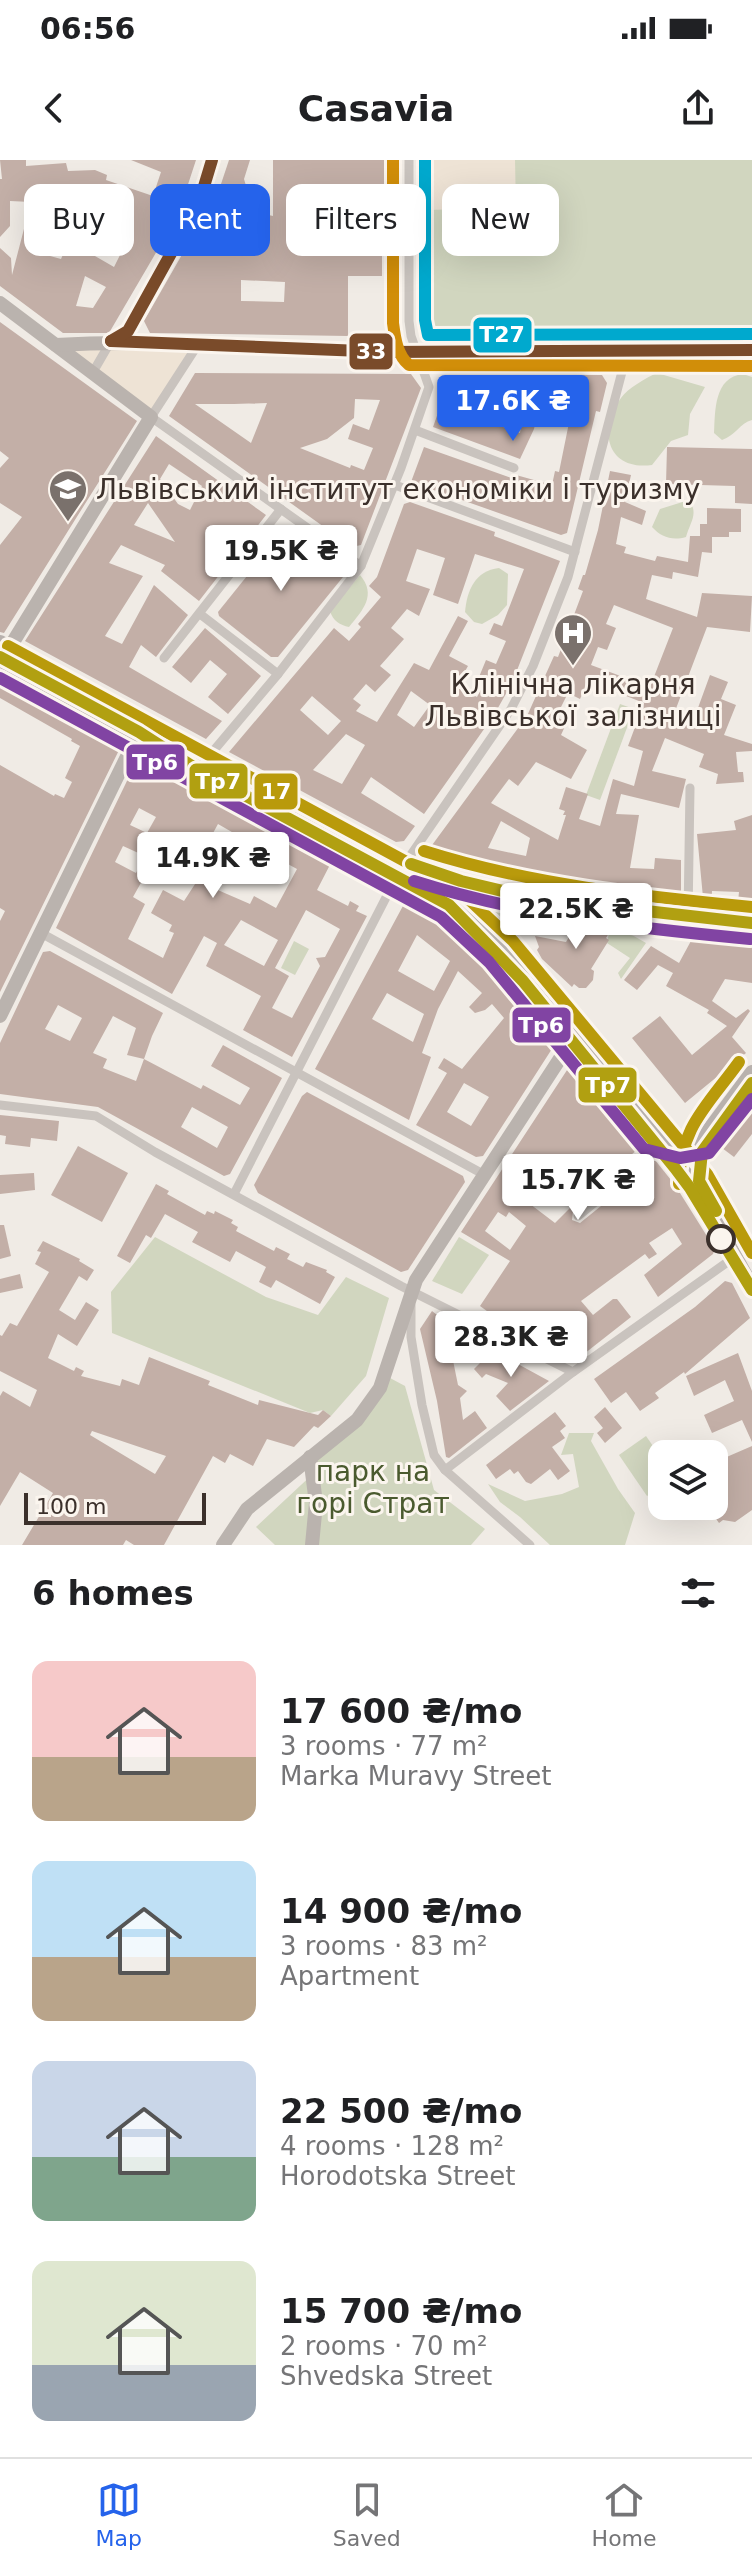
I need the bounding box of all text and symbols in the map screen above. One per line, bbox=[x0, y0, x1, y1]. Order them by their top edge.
text: 06:56 bbox=[40, 11, 136, 46]
icon: back bbox=[32, 86, 76, 130]
icon: share bbox=[676, 86, 720, 130]
text: Casavia bbox=[298, 88, 454, 129]
chip: Buy bbox=[24, 184, 134, 256]
chip: Rent bbox=[150, 184, 270, 256]
chip: Filters bbox=[286, 184, 426, 256]
chip: New bbox=[442, 184, 559, 256]
line badge: Т27 bbox=[472, 316, 533, 354]
text: Т27 bbox=[479, 322, 525, 347]
line badge: 33 bbox=[348, 332, 394, 371]
text: 33 bbox=[356, 339, 386, 364]
pin: 17.6K ₴ bbox=[439, 375, 587, 443]
text: 17.6K ₴ bbox=[455, 386, 571, 416]
school or university icon: Львівський інститут економіки і туризму bbox=[47, 468, 89, 523]
place label: Львівський інститут економіки і туризму bbox=[96, 473, 700, 506]
pin: 19.5K ₴ bbox=[207, 525, 355, 593]
text: 19.5K ₴ bbox=[223, 536, 339, 566]
hospital icon: Клінічна лікарня Львівської залізниці bbox=[552, 612, 594, 667]
place label: Клінічна лікарня Львівської залізниці bbox=[425, 668, 721, 733]
line badge: Тр6 bbox=[125, 743, 186, 781]
text: Тр6 bbox=[132, 750, 178, 775]
line badge: Тр7 bbox=[188, 762, 249, 800]
text: Тр7 bbox=[195, 769, 241, 794]
line badge: 17 bbox=[253, 772, 299, 811]
text: 17 bbox=[261, 779, 291, 804]
pin: 14.9K ₴ bbox=[139, 832, 287, 900]
text: 14.9K ₴ bbox=[155, 843, 271, 873]
pin: 22.5K ₴ bbox=[502, 883, 650, 951]
text: 22.5K ₴ bbox=[518, 894, 634, 924]
line badge: Тр6 bbox=[511, 1006, 572, 1044]
text: Тр6 bbox=[518, 1013, 564, 1038]
line badge: Тр7 bbox=[577, 1066, 638, 1104]
text: Тр7 bbox=[585, 1073, 631, 1098]
pin: 15.7K ₴ bbox=[504, 1154, 652, 1222]
text: 15.7K ₴ bbox=[520, 1165, 636, 1195]
unlabelled marker bbox=[707, 1225, 735, 1253]
pin: 28.3K ₴ bbox=[437, 1311, 585, 1379]
text: 28.3K ₴ bbox=[453, 1322, 569, 1352]
map controls bbox=[648, 1440, 728, 1520]
button: layers bbox=[648, 1440, 728, 1520]
park label: парк на горі Страт bbox=[296, 1455, 450, 1520]
scale bar bbox=[24, 1489, 206, 1525]
text: 100 m bbox=[36, 1494, 106, 1519]
icon: filters bbox=[676, 1571, 720, 1615]
text: 6 homes bbox=[32, 1573, 194, 1613]
text: 17 600 ₴/mo bbox=[280, 1691, 522, 1731]
icon: home bbox=[96, 1693, 192, 1789]
text: 3 rooms · 77 m² bbox=[280, 1731, 488, 1761]
text: Marka Muravy Street bbox=[280, 1761, 551, 1791]
text: 14 900 ₴/mo bbox=[280, 1891, 522, 1931]
icon: home bbox=[96, 1893, 192, 1989]
text: 3 rooms · 83 m² bbox=[280, 1931, 488, 1961]
text: Apartment bbox=[280, 1961, 419, 1991]
text: 22 500 ₴/mo bbox=[280, 2091, 522, 2131]
icon: home bbox=[96, 2093, 192, 2189]
text: 4 rooms · 128 m² bbox=[280, 2131, 504, 2161]
text: Horodotska Street bbox=[280, 2161, 515, 2191]
text: 15 700 ₴/mo bbox=[280, 2291, 522, 2331]
icon: home bbox=[96, 2293, 192, 2389]
text: 2 rooms · 70 m² bbox=[280, 2331, 488, 2361]
text: Shvedska Street bbox=[280, 2361, 492, 2391]
tab: Map bbox=[95, 2478, 142, 2551]
tab: Saved bbox=[333, 2478, 401, 2551]
tab: Home bbox=[592, 2478, 657, 2551]

